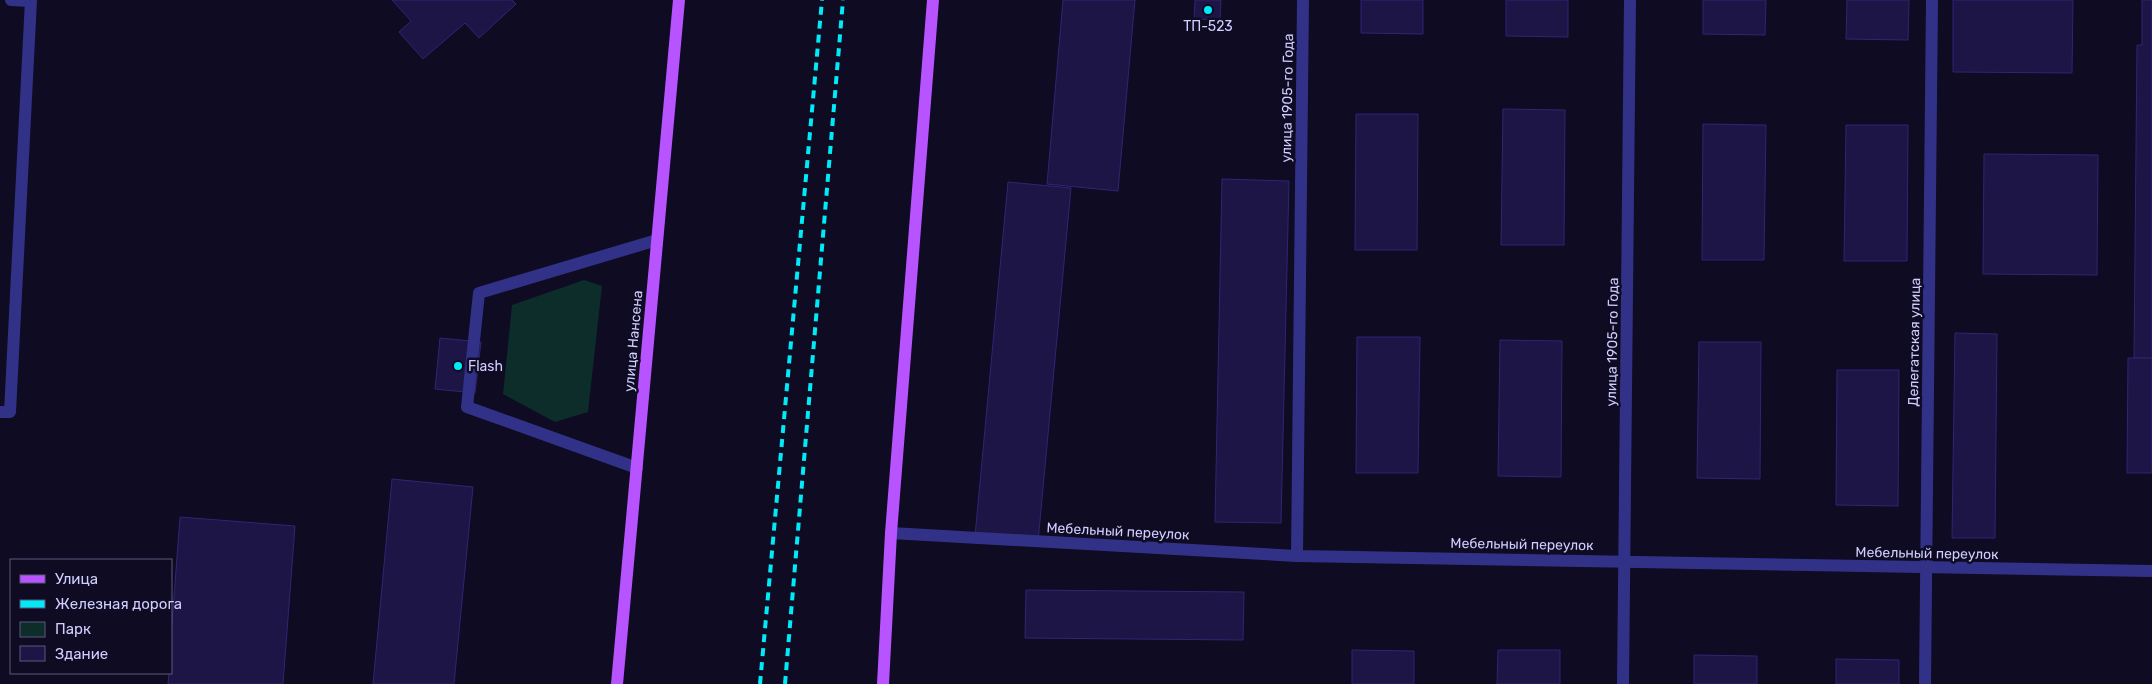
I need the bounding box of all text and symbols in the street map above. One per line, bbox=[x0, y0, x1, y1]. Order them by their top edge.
marker: ТП-523 bbox=[1202, 4, 1214, 16]
place label: ТП-523 bbox=[1183, 18, 1233, 35]
street label: улица 1905-го Года bbox=[1278, 33, 1297, 163]
street label: улица 1905-го Года bbox=[1603, 277, 1622, 407]
street label: Делегатская улица bbox=[1905, 277, 1924, 407]
street label: улица Нансена bbox=[621, 290, 646, 392]
place label: Flash bbox=[468, 358, 503, 375]
marker: Flash bbox=[452, 360, 464, 372]
street label: Мебельный переулок bbox=[1046, 519, 1190, 544]
street label: Мебельный переулок bbox=[1450, 535, 1594, 554]
street label: Мебельный переулок bbox=[1855, 544, 1999, 563]
legend bbox=[10, 559, 172, 674]
text: Улица bbox=[55, 570, 98, 588]
text: Железная дорога bbox=[55, 595, 182, 613]
text: Парк bbox=[55, 620, 91, 638]
text: Здание bbox=[55, 645, 108, 663]

